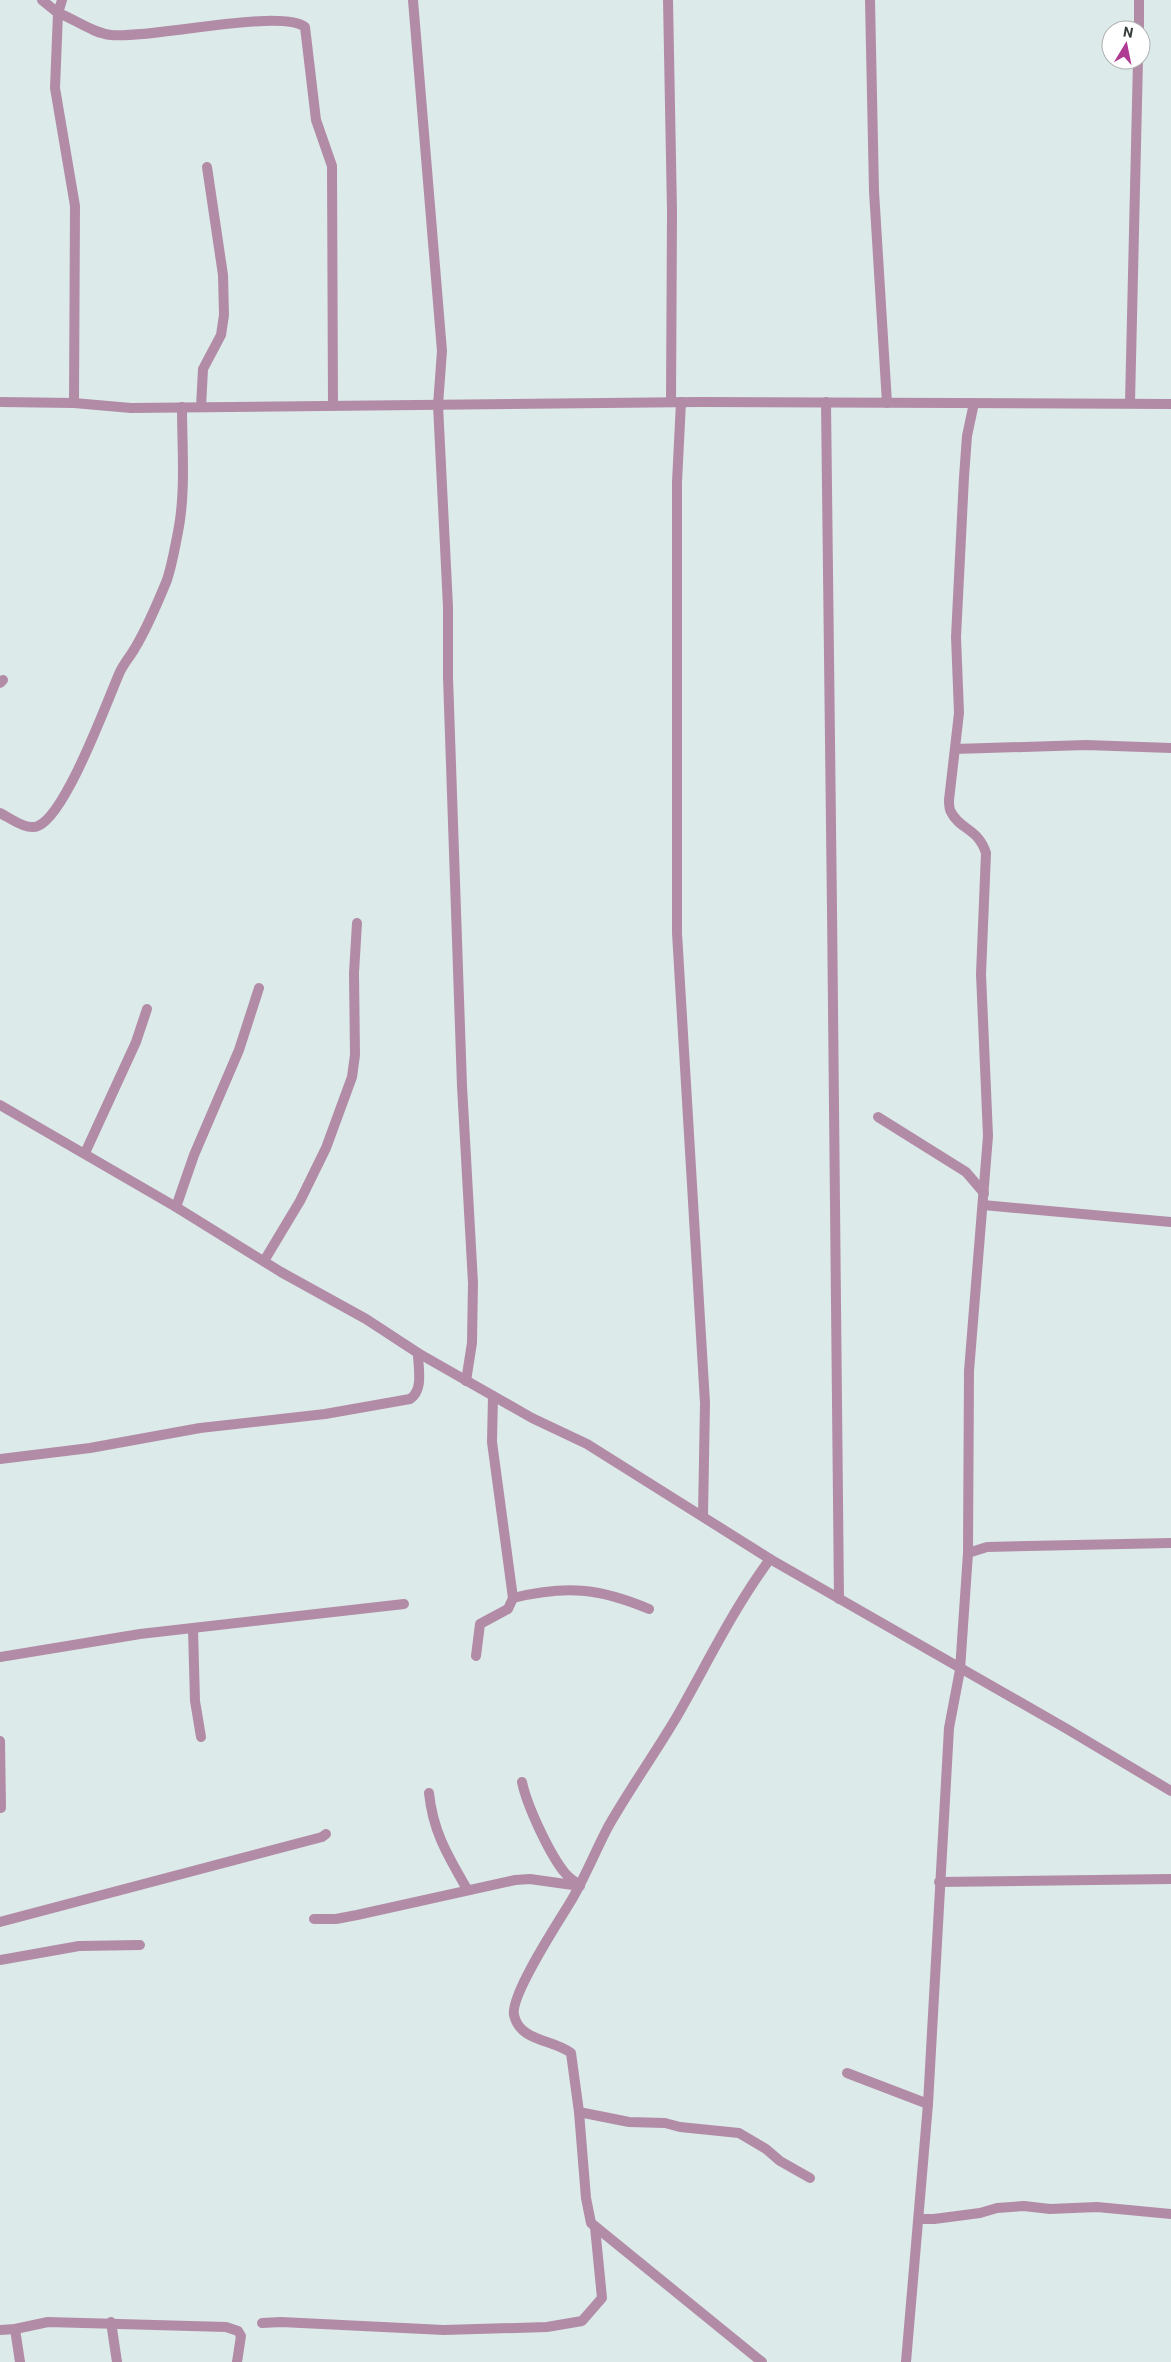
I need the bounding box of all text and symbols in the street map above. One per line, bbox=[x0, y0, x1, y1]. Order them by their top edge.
north arrow bbox=[1101, 20, 1151, 70]
text: N bbox=[1122, 23, 1135, 41]

